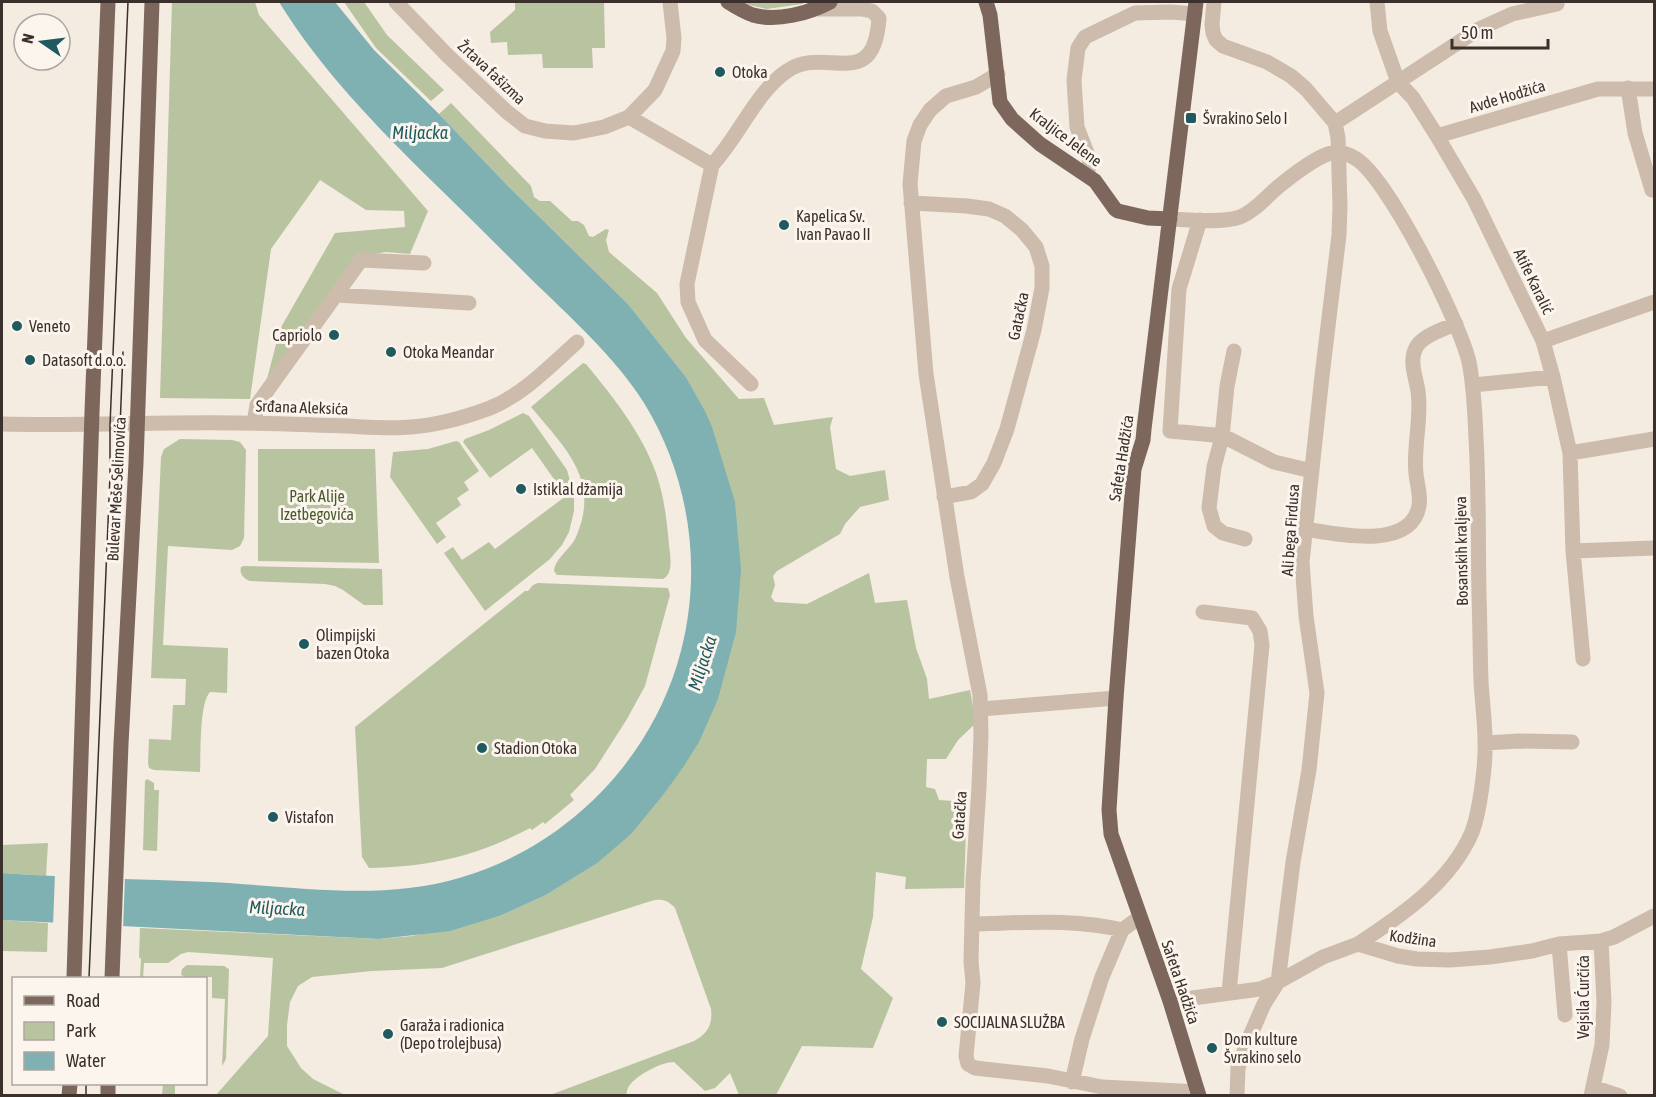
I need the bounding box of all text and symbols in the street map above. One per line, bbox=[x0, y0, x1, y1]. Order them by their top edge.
north arrow bbox=[12, 12, 72, 72]
scale bar bbox=[1452, 12, 1548, 50]
text: 50 m bbox=[1461, 22, 1493, 43]
text: N bbox=[18, 32, 37, 45]
street label: Žrtava fašizma bbox=[454, 36, 530, 108]
place label: Otoka bbox=[732, 63, 768, 81]
marker: Otoka bbox=[713, 65, 727, 79]
street label: Avde Hodžića bbox=[1467, 76, 1547, 116]
street label: Kraljice Jelene bbox=[1026, 104, 1106, 171]
place label: Švrakino Selo I bbox=[1203, 109, 1288, 127]
marker: Švrakino Selo I bbox=[1184, 111, 1198, 125]
water label: Miljacka bbox=[392, 122, 449, 143]
place label: Kapelica Sv. Ivan Pavao II bbox=[796, 207, 871, 243]
marker: Kapelica Sv. Ivan Pavao II bbox=[777, 218, 791, 232]
street label: Atife Karalić bbox=[1510, 245, 1558, 317]
street label: Gatačka bbox=[1004, 290, 1032, 342]
place label: Veneto bbox=[29, 317, 71, 335]
marker: Veneto bbox=[10, 319, 24, 333]
place label: Capriolo bbox=[272, 326, 322, 345]
marker: Capriolo bbox=[327, 328, 341, 342]
place label: Otoka Meandar bbox=[403, 343, 494, 361]
marker: Otoka Meandar bbox=[384, 345, 398, 359]
place label: Datasoft d.o.o. bbox=[42, 351, 126, 369]
marker: Datasoft d.o.o. bbox=[23, 353, 37, 367]
street label: Srđana Aleksića bbox=[255, 396, 349, 418]
street label: Safeta Hadžića bbox=[1105, 414, 1137, 502]
street label: Bulevar Meše Selimovića bbox=[103, 416, 129, 562]
place label: Istiklal džamija bbox=[533, 480, 623, 499]
marker: Istiklal džamija bbox=[514, 482, 528, 496]
street label: Ali bega Firdusa bbox=[1278, 483, 1303, 577]
park label: Park Alije Izetbegovića bbox=[280, 487, 354, 524]
street label: Bosanskih kraljeva bbox=[1451, 496, 1472, 606]
place label: Olimpijski bazen Otoka bbox=[316, 626, 390, 662]
water label: Miljacka bbox=[683, 632, 721, 693]
marker: Olimpijski bazen Otoka bbox=[297, 637, 311, 651]
place label: Stadion Otoka bbox=[494, 739, 577, 757]
marker: Stadion Otoka bbox=[475, 741, 489, 755]
street label: Gatačka bbox=[948, 790, 970, 840]
place label: Vistafon bbox=[285, 808, 334, 826]
marker: Vistafon bbox=[266, 810, 280, 824]
water label: Miljacka bbox=[248, 896, 306, 920]
street label: Kodžina bbox=[1388, 926, 1438, 950]
street label: Safeta Hadžića bbox=[1158, 938, 1204, 1026]
street label: Vejsila Ćurčića bbox=[1574, 955, 1593, 1039]
legend bbox=[12, 977, 207, 1085]
text: Road bbox=[66, 990, 100, 1011]
place label: SOCIJALNA SLUŽBA bbox=[954, 1013, 1065, 1031]
marker: SOCIJALNA SLUŽBA bbox=[935, 1015, 949, 1029]
place label: Garaža i radionica (Depo trolejbusa) bbox=[400, 1016, 504, 1053]
text: Park bbox=[66, 1020, 96, 1041]
marker: Garaža i radionica (Depo trolejbusa) bbox=[381, 1027, 395, 1041]
place label: Dom kulture Švrakino selo bbox=[1224, 1030, 1301, 1066]
marker: Dom kulture Švrakino selo bbox=[1205, 1041, 1219, 1055]
text: Water bbox=[66, 1050, 106, 1071]

